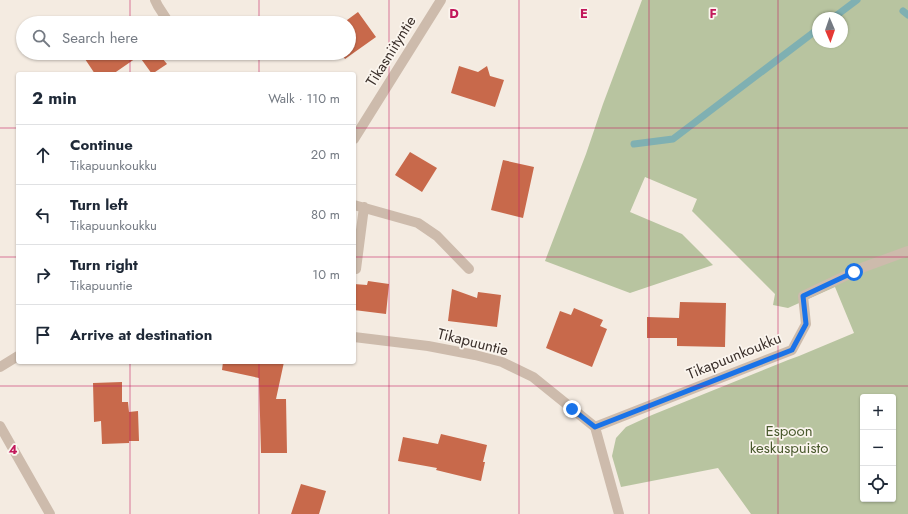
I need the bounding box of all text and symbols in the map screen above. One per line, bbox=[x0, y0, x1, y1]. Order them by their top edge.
text: D bbox=[449, 4, 459, 23]
text: E bbox=[580, 4, 588, 23]
text: F bbox=[709, 4, 717, 23]
street label: Tikasniityntie bbox=[361, 11, 422, 91]
north arrow bbox=[812, 12, 848, 48]
search box bbox=[16, 16, 356, 60]
icon: search bbox=[30, 27, 52, 49]
text: Search here bbox=[62, 27, 138, 49]
text: 2 min bbox=[32, 86, 77, 110]
text: Walk · 110 m bbox=[268, 89, 340, 108]
text: Continue bbox=[70, 134, 133, 156]
icon: ahead bbox=[32, 144, 54, 166]
text: 20 m bbox=[311, 145, 340, 164]
text: Tikapuunkoukku bbox=[70, 156, 157, 175]
text: Turn left bbox=[70, 194, 128, 216]
icon: left bbox=[32, 204, 54, 226]
text: 80 m bbox=[311, 205, 340, 224]
text: Tikapuunkoukku bbox=[70, 216, 157, 235]
text: Turn right bbox=[70, 254, 138, 276]
route start bbox=[845, 263, 863, 281]
icon: right bbox=[32, 264, 54, 286]
text: 10 m bbox=[312, 265, 340, 284]
text: Tikapuuntie bbox=[70, 276, 132, 295]
street label: Tikapuuntie bbox=[435, 323, 511, 361]
icon: arrive bbox=[32, 324, 54, 346]
text: Arrive at destination bbox=[70, 324, 212, 346]
street label: Tikapuunkoukku bbox=[683, 327, 785, 385]
map controls bbox=[860, 394, 896, 502]
button: + bbox=[860, 394, 896, 430]
route end bbox=[563, 400, 581, 418]
park label: Espoon keskuspuisto bbox=[750, 420, 828, 459]
button: − bbox=[860, 430, 896, 466]
text: 4 bbox=[8, 440, 18, 459]
button: locate bbox=[860, 466, 896, 502]

